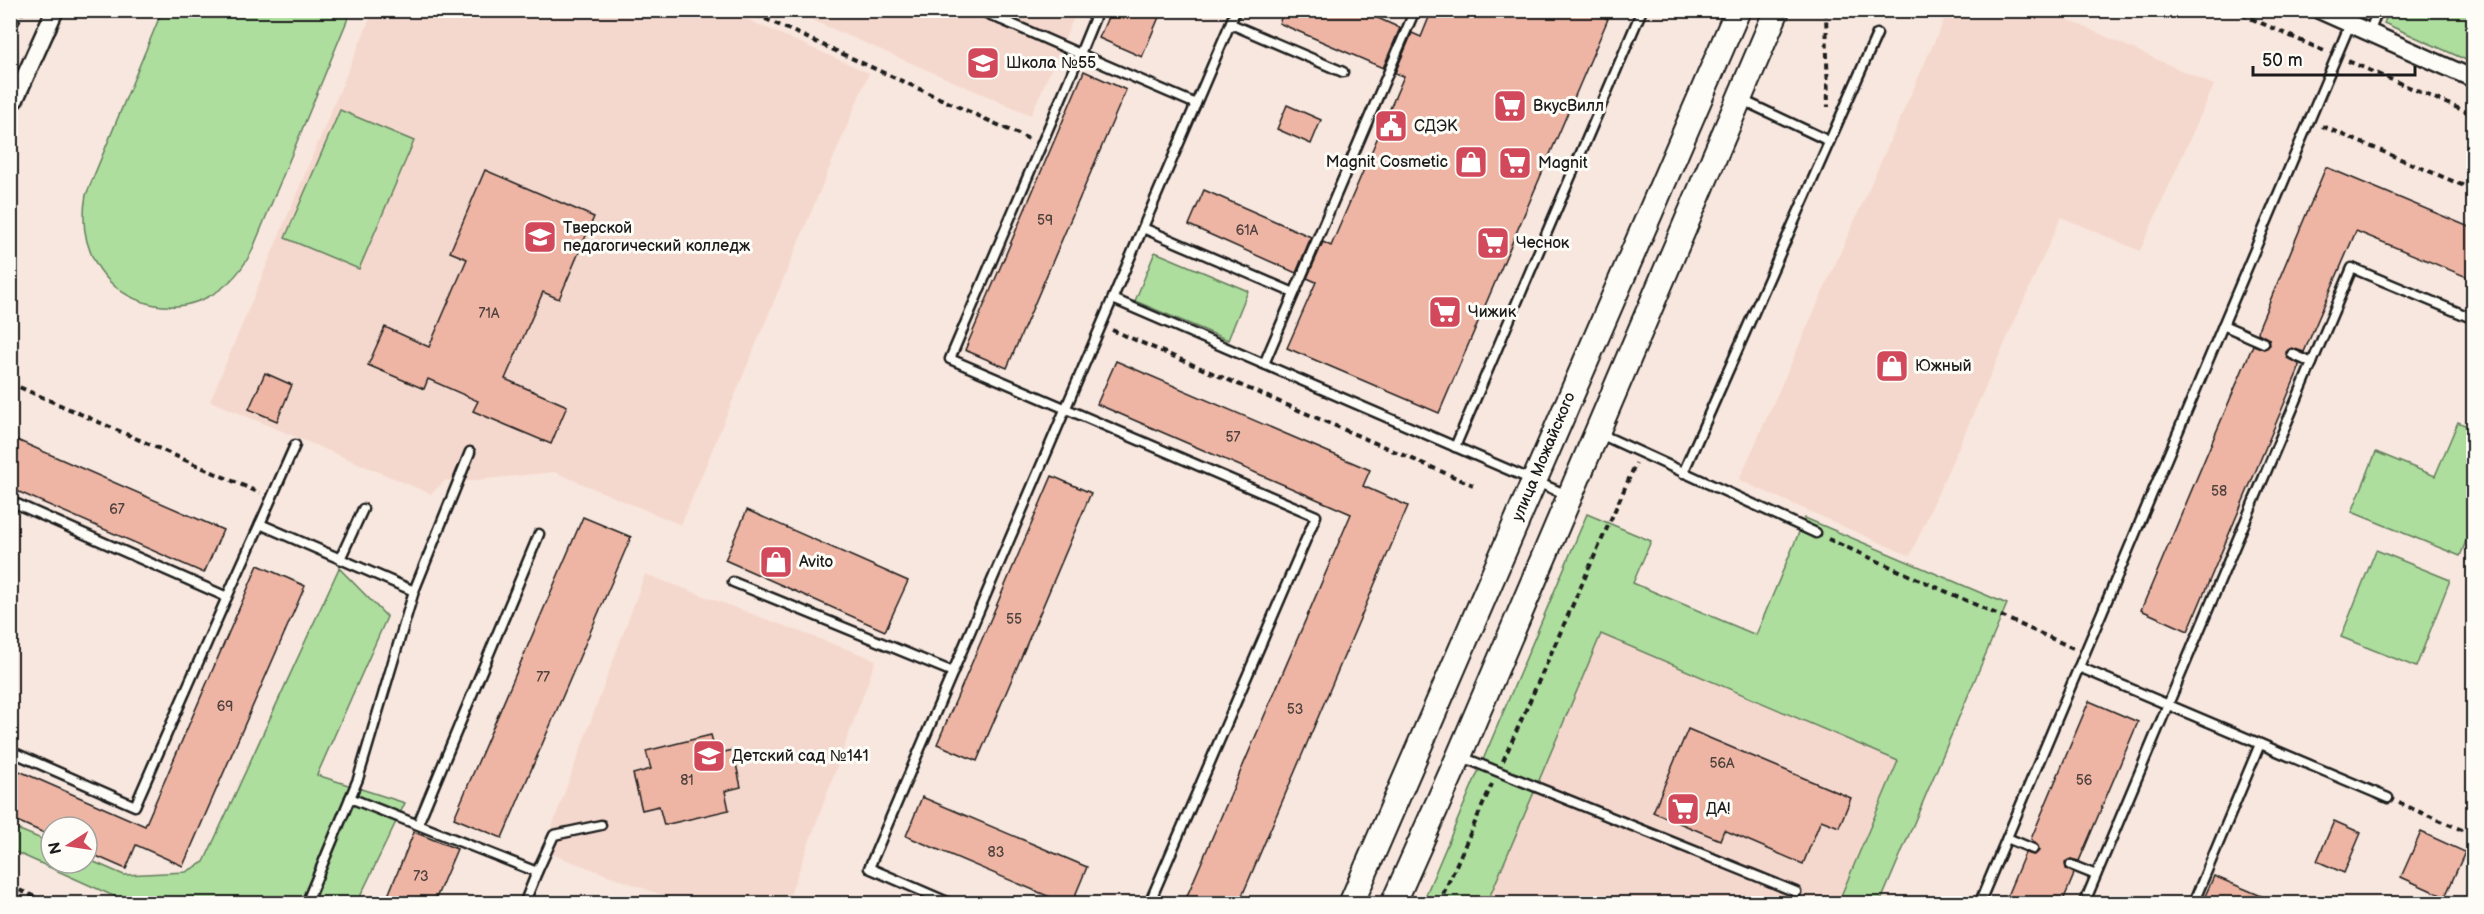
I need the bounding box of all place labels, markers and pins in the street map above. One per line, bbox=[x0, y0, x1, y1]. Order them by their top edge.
school or university icon: Школа №55 bbox=[965, 45, 1001, 81]
place label: Школа №55 bbox=[1006, 54, 1096, 73]
supermarket icon: ВкусВилл bbox=[1492, 88, 1528, 124]
place label: ВкусВилл bbox=[1533, 97, 1604, 116]
public building icon: СДЭК bbox=[1373, 108, 1409, 144]
place label: СДЭК bbox=[1414, 117, 1458, 136]
shop icon: Magnit Cosmetic bbox=[1453, 144, 1489, 180]
supermarket icon: Magnit bbox=[1497, 145, 1533, 181]
place label: Magnit Cosmetic bbox=[1326, 153, 1448, 172]
place label: Magnit bbox=[1538, 154, 1588, 173]
school or university icon: Тверской педагогический колледж bbox=[522, 219, 558, 255]
place label: Тверской педагогический колледж bbox=[563, 219, 751, 256]
supermarket icon: Чеснок bbox=[1475, 225, 1511, 261]
place label: Чеснок bbox=[1516, 234, 1570, 253]
supermarket icon: Чижик bbox=[1427, 294, 1463, 330]
place label: Чижик bbox=[1468, 303, 1517, 322]
shop icon: Южный bbox=[1874, 348, 1910, 384]
place label: Южный bbox=[1915, 357, 1972, 376]
shop icon: Avito bbox=[758, 544, 794, 580]
place label: Avito bbox=[799, 553, 833, 572]
school or university icon: Детский сад №141 bbox=[691, 738, 727, 774]
place label: Детский сад №141 bbox=[732, 747, 869, 766]
supermarket icon: ДА! bbox=[1665, 791, 1701, 827]
place label: ДА! bbox=[1706, 800, 1730, 819]

